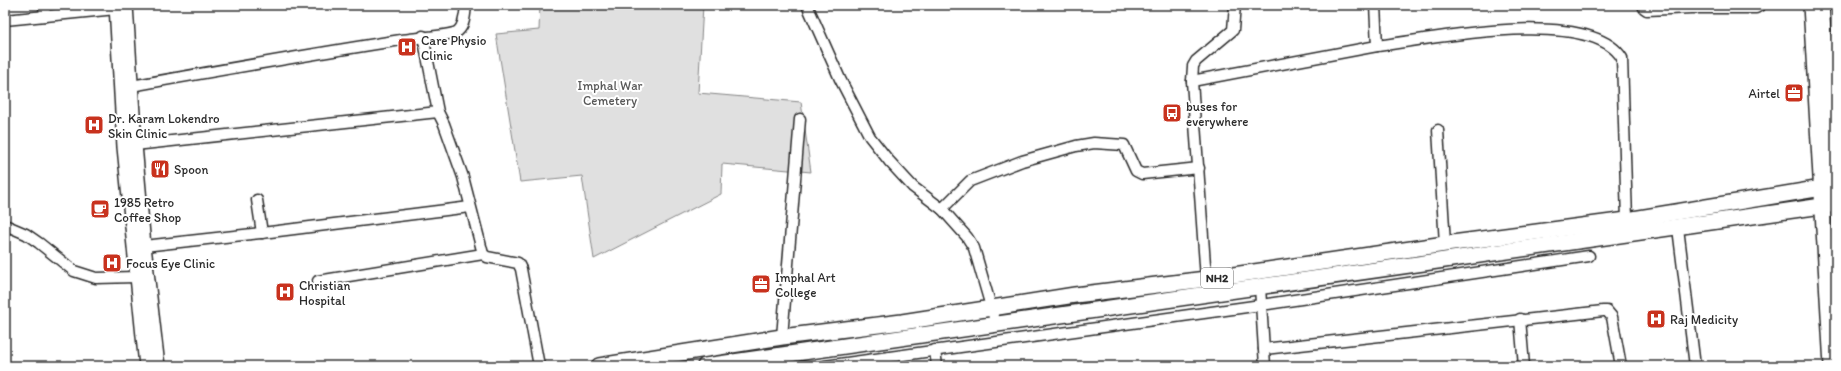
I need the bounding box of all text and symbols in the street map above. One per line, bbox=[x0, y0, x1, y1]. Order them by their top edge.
place label: Care Physio Clinic bbox=[421, 33, 487, 63]
hospital icon: Care Physio Clinic bbox=[396, 36, 418, 58]
park label: Imphal War Cemetery bbox=[578, 78, 643, 108]
office icon: Airtel bbox=[1783, 82, 1805, 104]
place label: Airtel bbox=[1748, 86, 1780, 101]
place label: buses for everywhere bbox=[1186, 99, 1249, 129]
bus stop icon: buses for everywhere bbox=[1161, 102, 1183, 124]
place label: Dr. Karam Lokendro Skin Clinic bbox=[108, 111, 220, 141]
hospital icon: Dr. Karam Lokendro Skin Clinic bbox=[83, 114, 105, 136]
restaurant icon: Spoon bbox=[149, 158, 171, 180]
place label: Spoon bbox=[174, 162, 208, 177]
place label: 1985 Retro Coffee Shop bbox=[114, 195, 181, 225]
cafe icon: 1985 Retro Coffee Shop bbox=[89, 198, 111, 220]
hospital icon: Focus Eye Clinic bbox=[101, 252, 123, 274]
place label: Focus Eye Clinic bbox=[126, 256, 215, 271]
road number: NH2 bbox=[1201, 268, 1233, 288]
place label: Imphal Art College bbox=[775, 270, 836, 300]
office icon: Imphal Art College bbox=[750, 273, 772, 295]
place label: Christian Hospital bbox=[299, 278, 350, 308]
hospital icon: Christian Hospital bbox=[274, 281, 296, 303]
hospital icon: Raj Medicity bbox=[1645, 308, 1667, 330]
place label: Raj Medicity bbox=[1670, 312, 1738, 327]

